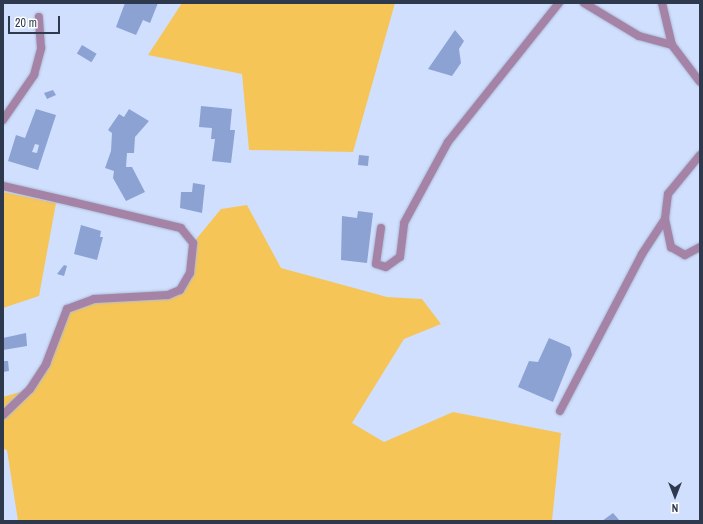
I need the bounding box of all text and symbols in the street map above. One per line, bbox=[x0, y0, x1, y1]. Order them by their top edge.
scale bar bbox=[10, 8, 62, 34]
text: 20 m bbox=[15, 15, 37, 31]
north arrow bbox=[655, 476, 695, 516]
text: N bbox=[672, 501, 678, 515]

